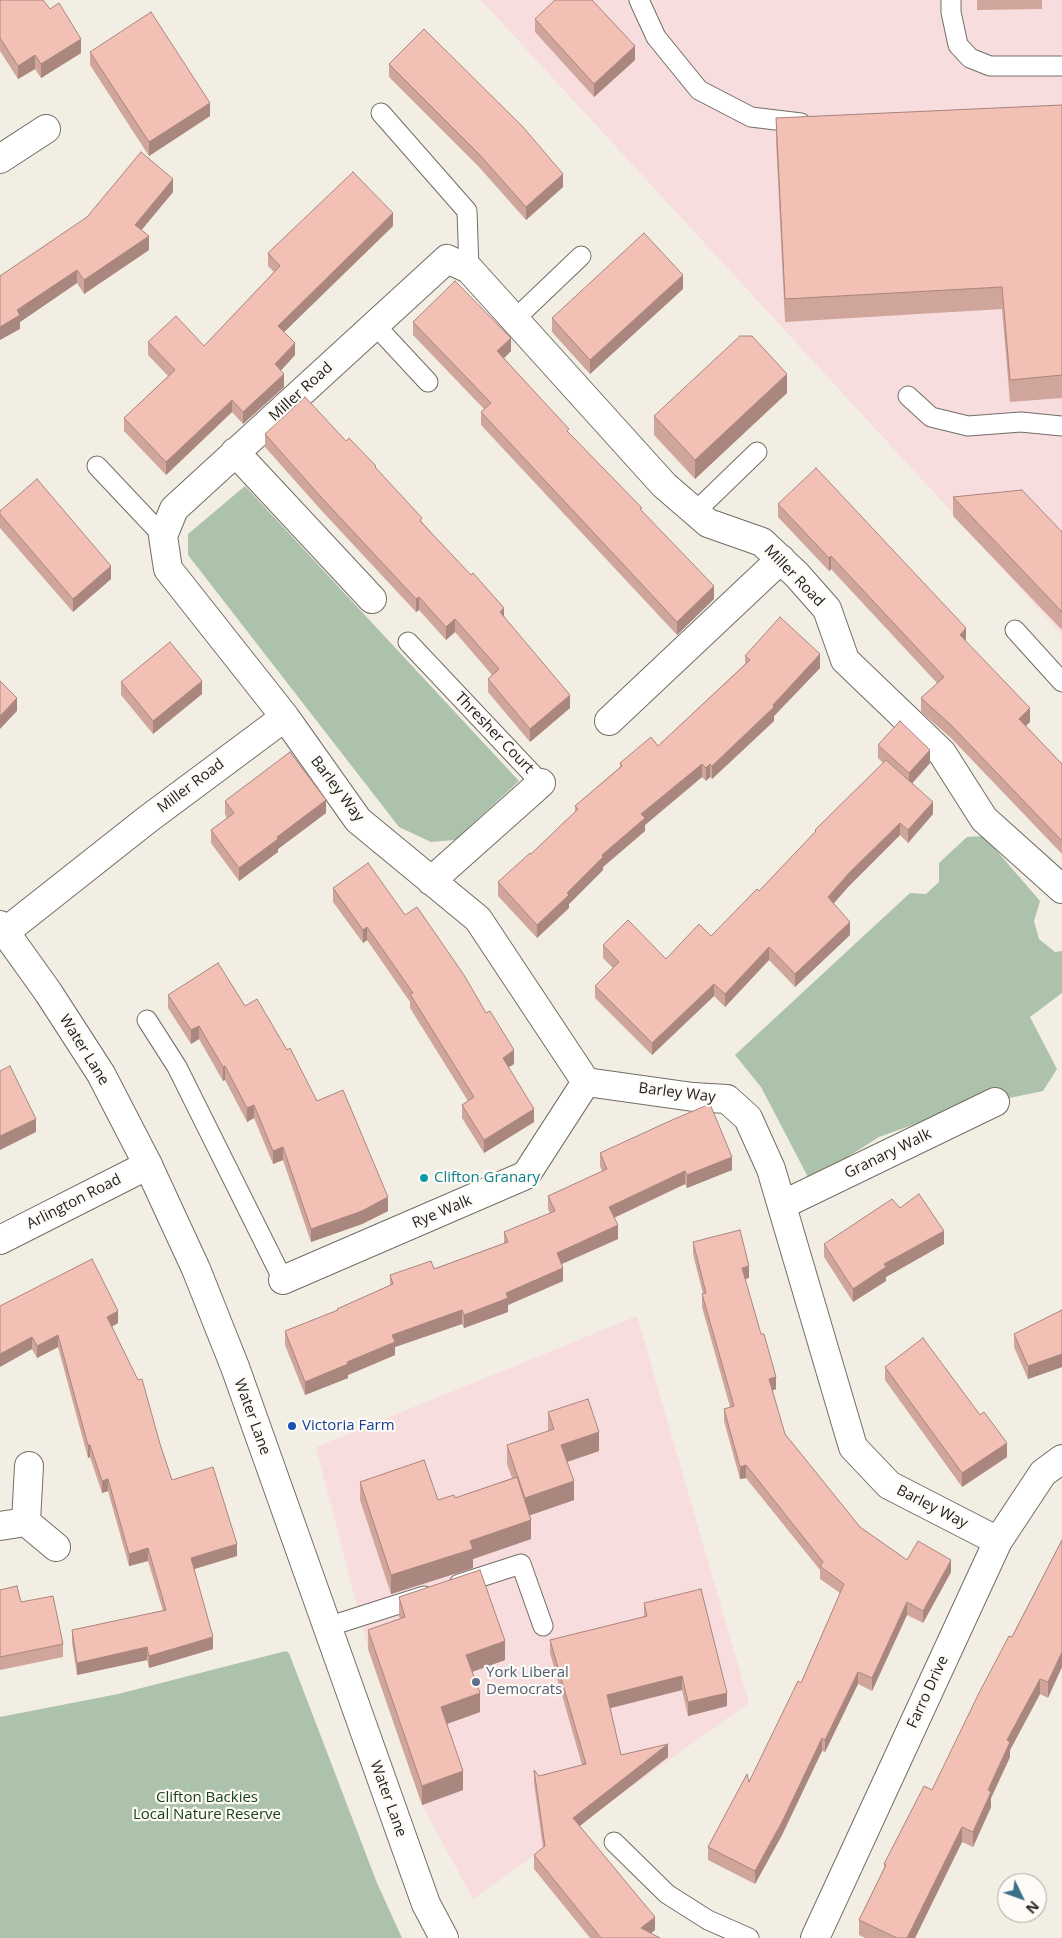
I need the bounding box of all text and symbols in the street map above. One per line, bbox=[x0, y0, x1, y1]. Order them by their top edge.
street label: Miller Road bbox=[266, 359, 336, 425]
street label: Miller Road bbox=[760, 541, 828, 611]
street label: Thresher Court bbox=[451, 689, 537, 777]
street label: Barley Way bbox=[306, 753, 368, 825]
street label: Miller Road bbox=[154, 755, 228, 817]
street label: Water Lane bbox=[55, 1011, 113, 1089]
street label: Barley Way bbox=[637, 1079, 717, 1107]
street label: Granary Walk bbox=[842, 1125, 934, 1183]
place label: Clifton Granary bbox=[434, 1169, 540, 1187]
street label: Arlington Road bbox=[24, 1170, 124, 1234]
marker: Clifton Granary bbox=[418, 1172, 430, 1184]
street label: Rye Walk bbox=[410, 1191, 474, 1233]
street label: Water Lane bbox=[230, 1376, 274, 1458]
place label: Victoria Farm bbox=[302, 1417, 395, 1435]
marker: Victoria Farm bbox=[286, 1420, 298, 1432]
street label: Barley Way bbox=[893, 1481, 971, 1533]
street label: Farro Drive bbox=[903, 1653, 953, 1731]
place label: York Liberal Democrats bbox=[486, 1664, 569, 1699]
marker: York Liberal Democrats bbox=[470, 1676, 482, 1688]
street label: Water Lane bbox=[366, 1758, 410, 1840]
park label: Clifton Backies Local Nature Reserve bbox=[133, 1789, 281, 1824]
north arrow bbox=[997, 1873, 1047, 1923]
text: N bbox=[1022, 1897, 1044, 1918]

